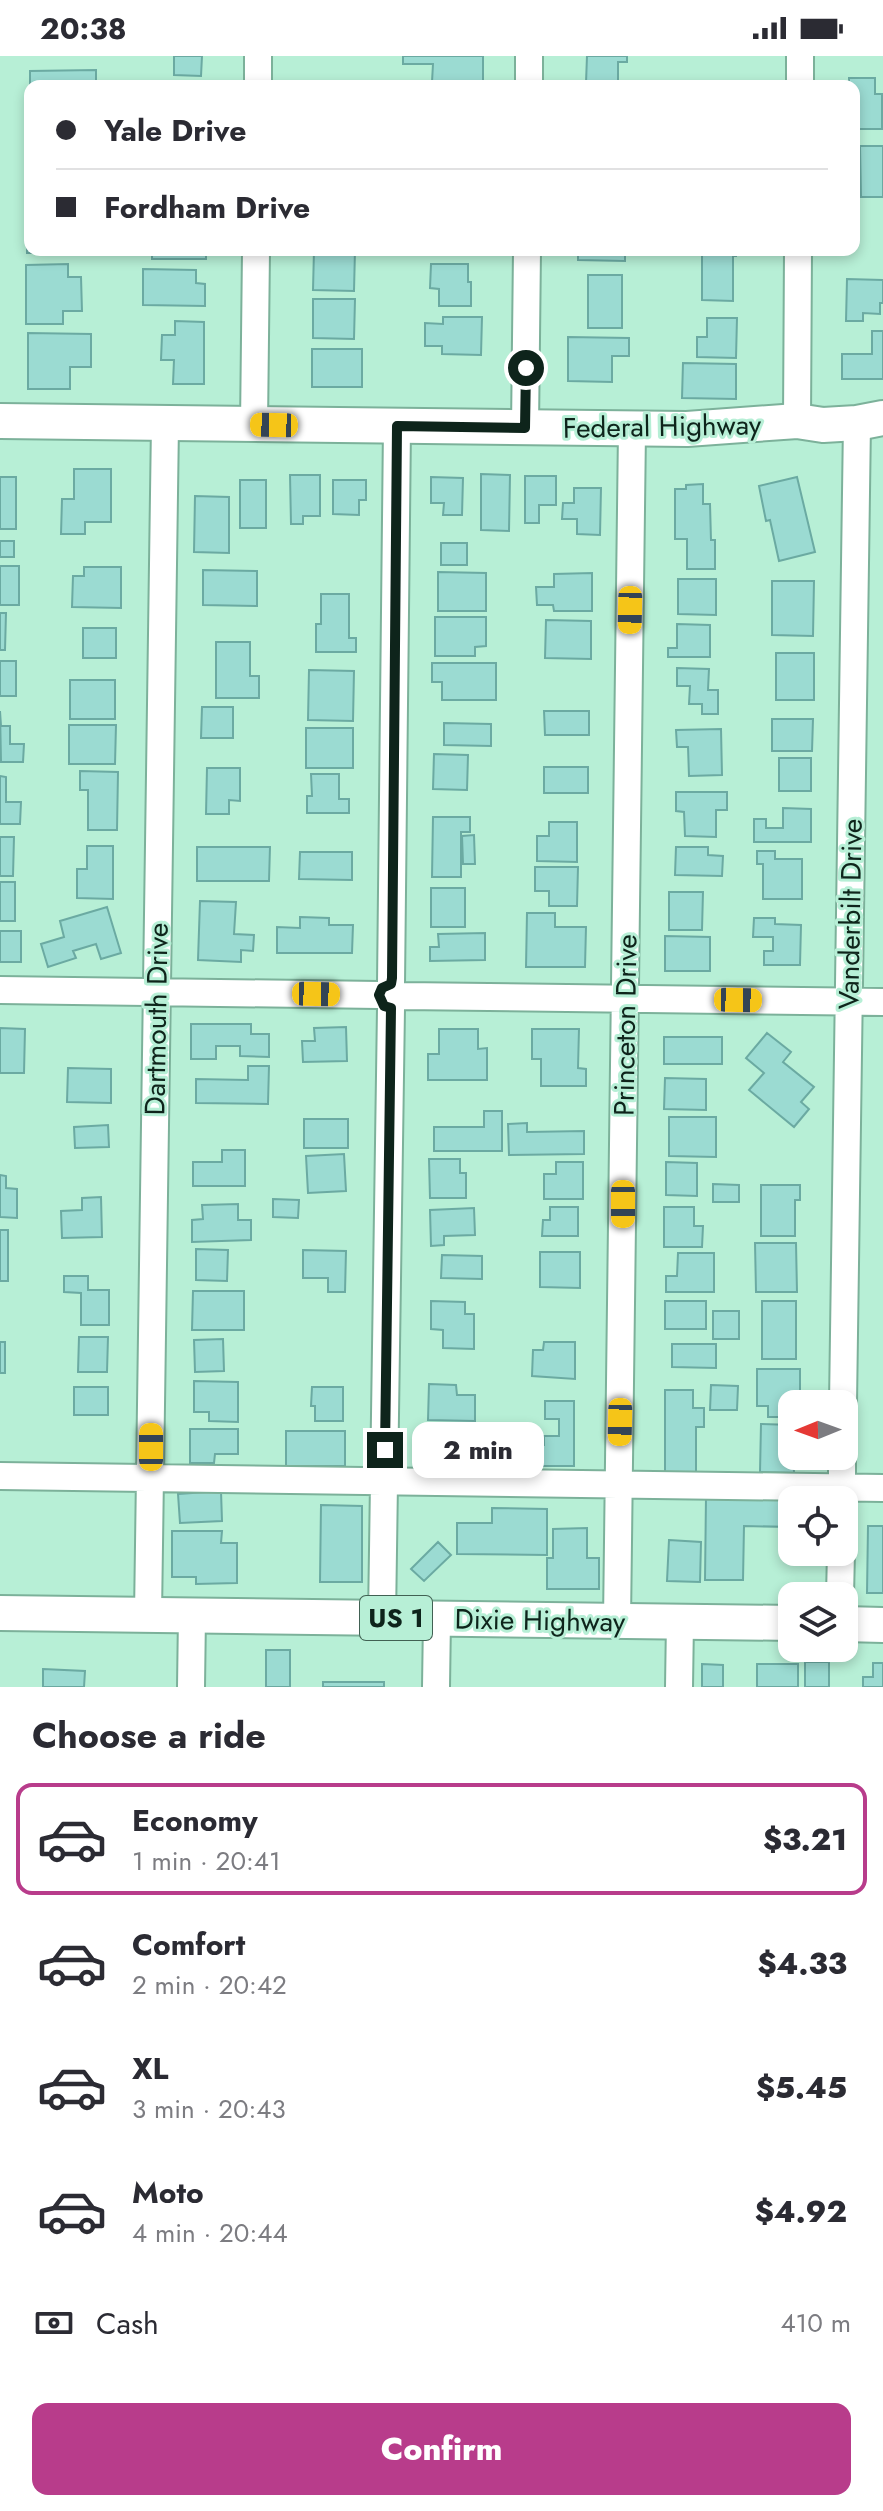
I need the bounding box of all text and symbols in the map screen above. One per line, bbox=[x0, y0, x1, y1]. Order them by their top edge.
text: 20:38 bbox=[40, 7, 127, 50]
text: Yale Drive bbox=[104, 109, 246, 152]
text: Fordham Drive bbox=[104, 186, 310, 229]
route start bbox=[508, 350, 544, 386]
street label: Federal Highway bbox=[562, 404, 762, 449]
car bbox=[250, 413, 298, 437]
car bbox=[618, 586, 642, 634]
street label: Vanderbilt Drive bbox=[828, 818, 873, 1010]
street label: Dartmouth Drive bbox=[134, 922, 179, 1116]
street label: Princeton Drive bbox=[603, 934, 648, 1116]
car bbox=[292, 982, 340, 1006]
car bbox=[714, 988, 762, 1012]
car bbox=[611, 1180, 635, 1228]
north arrow bbox=[778, 1390, 858, 1470]
map controls bbox=[778, 1390, 858, 1662]
car bbox=[608, 1398, 632, 1446]
callout: 2 min bbox=[413, 1422, 545, 1478]
car bbox=[139, 1423, 163, 1471]
text: 2 min bbox=[443, 1431, 513, 1469]
route end bbox=[367, 1432, 403, 1468]
button: locate bbox=[778, 1486, 858, 1566]
button: layers bbox=[778, 1582, 858, 1662]
road number: US 1 bbox=[360, 1596, 432, 1640]
street label: Dixie Highway bbox=[454, 1599, 626, 1642]
text: Choose a ride bbox=[32, 1709, 266, 1761]
text: Economy bbox=[132, 1799, 258, 1842]
icon: car bbox=[36, 1803, 108, 1875]
text: $3.21 bbox=[763, 1818, 847, 1861]
text: 1 min · 20:41 bbox=[132, 1842, 281, 1880]
text: Comfort bbox=[132, 1923, 245, 1966]
icon: car bbox=[36, 1927, 108, 1999]
text: $4.33 bbox=[758, 1942, 847, 1985]
text: 2 min · 20:42 bbox=[132, 1966, 287, 2004]
text: XL bbox=[132, 2047, 168, 2090]
icon: car bbox=[36, 2051, 108, 2123]
text: $5.45 bbox=[756, 2066, 847, 2109]
text: 3 min · 20:43 bbox=[132, 2090, 286, 2128]
text: Moto bbox=[132, 2171, 204, 2214]
icon: car bbox=[36, 2175, 108, 2247]
text: $4.92 bbox=[755, 2190, 847, 2233]
text: 4 min · 20:44 bbox=[132, 2214, 288, 2252]
icon: cash bbox=[32, 2301, 76, 2345]
text: Cash bbox=[96, 2302, 159, 2345]
text: 410 m bbox=[780, 2304, 851, 2342]
button: Confirm bbox=[32, 2403, 851, 2495]

